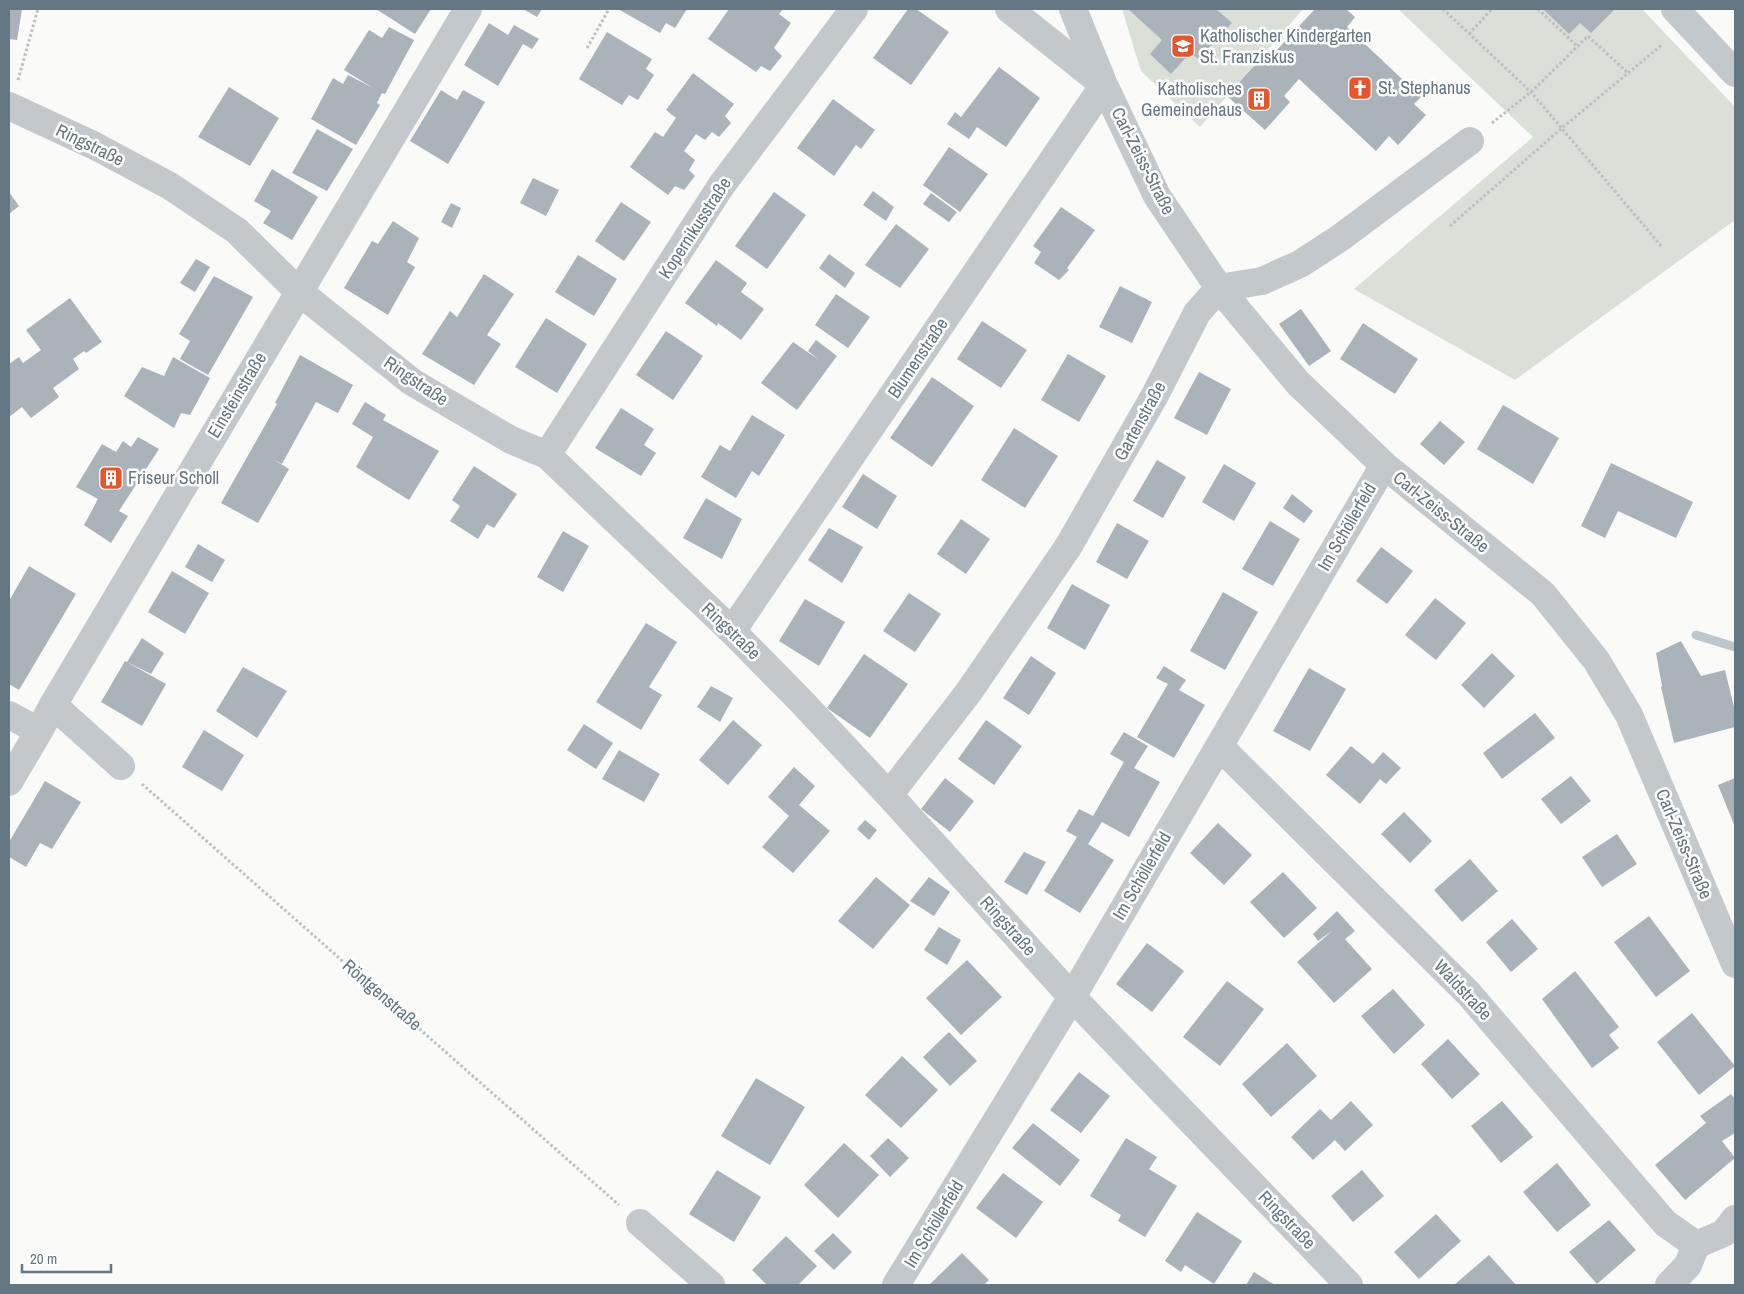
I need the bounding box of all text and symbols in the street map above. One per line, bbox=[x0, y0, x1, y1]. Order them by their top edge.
place label: Katholischer Kindergarten St. Franziskus bbox=[1200, 23, 1372, 69]
school or university icon: Katholischer Kindergarten St. Franziskus bbox=[1170, 33, 1196, 59]
church icon: St. Stephanus bbox=[1347, 75, 1373, 101]
place label: St. Stephanus bbox=[1378, 75, 1471, 100]
place label: Katholisches Gemeindehaus bbox=[1141, 76, 1242, 122]
building icon: Katholisches Gemeindehaus bbox=[1246, 86, 1272, 112]
street label: Carl-Zeiss-Straße bbox=[1106, 103, 1181, 219]
street label: Ringstraße bbox=[52, 117, 129, 172]
street label: Kopernikusstraße bbox=[652, 172, 737, 283]
street label: Blumenstraße bbox=[882, 313, 954, 403]
street label: Einsteinstraße bbox=[201, 347, 272, 442]
street label: Ringstraße bbox=[379, 350, 454, 411]
street label: Gartenstraße bbox=[1108, 377, 1172, 465]
building icon: Friseur Scholl bbox=[98, 465, 124, 491]
place label: Friseur Scholl bbox=[128, 465, 219, 490]
street label: Carl-Zeiss-Straße bbox=[1388, 465, 1495, 558]
street label: Im Schöllerfeld bbox=[1311, 478, 1382, 575]
street label: Ringstraße bbox=[696, 596, 766, 665]
street label: Carl-Zeiss-Straße bbox=[1650, 785, 1719, 903]
street label: Im Schöllerfeld bbox=[1106, 827, 1177, 924]
street label: Ringstraße bbox=[975, 890, 1042, 961]
street label: Röntgenstraße bbox=[337, 953, 427, 1036]
street label: Waldstraße bbox=[1429, 954, 1498, 1026]
street label: Im Schöllerfeld bbox=[898, 1175, 969, 1272]
street label: Ringstraße bbox=[1253, 1185, 1322, 1255]
scale bar bbox=[22, 1242, 111, 1274]
text: 20 m bbox=[30, 1248, 57, 1269]

